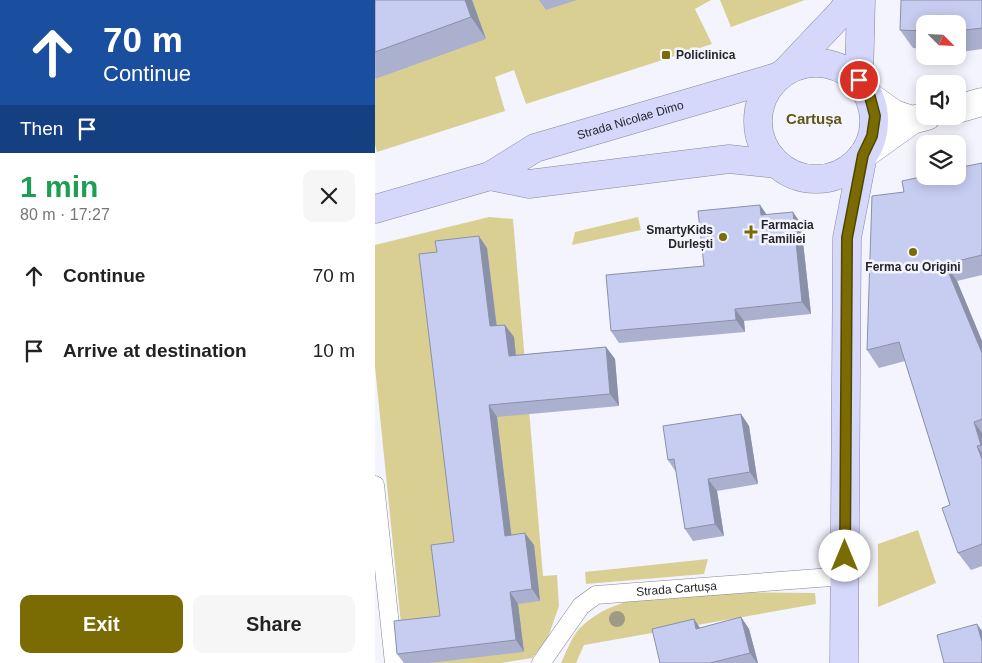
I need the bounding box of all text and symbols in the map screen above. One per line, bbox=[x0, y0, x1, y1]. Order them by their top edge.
north arrow bbox=[916, 15, 966, 65]
map controls bbox=[916, 15, 966, 185]
icon: ahead bbox=[20, 20, 85, 85]
text: 70 m bbox=[103, 20, 183, 59]
place label: Policlinica bbox=[676, 48, 736, 62]
marker: Policlinica bbox=[660, 49, 672, 61]
pin bbox=[838, 59, 880, 101]
text: Continue bbox=[103, 61, 191, 86]
icon: arrive bbox=[845, 66, 873, 94]
button: sound bbox=[916, 75, 966, 125]
street label: Strada Nicolae Dimo bbox=[575, 98, 685, 142]
district label: Cartușa bbox=[786, 110, 843, 127]
icon: arrive bbox=[73, 115, 101, 143]
text: Then bbox=[20, 118, 63, 139]
button: layers bbox=[916, 135, 966, 185]
text: 1 min bbox=[20, 170, 98, 203]
button: close bbox=[303, 170, 355, 222]
text: 80 m · 17:27 bbox=[20, 206, 110, 223]
place label: Farmacia Familiei bbox=[761, 218, 814, 246]
place label: SmartyKids Durlești bbox=[646, 223, 713, 251]
marker: Farmacia Familiei bbox=[745, 226, 757, 238]
marker: SmartyKids Durlești bbox=[717, 231, 729, 243]
marker: Ferma cu Origini bbox=[907, 246, 919, 258]
place label: Ferma cu Origini bbox=[865, 260, 961, 274]
icon: ahead bbox=[20, 262, 48, 290]
text: Continue bbox=[63, 265, 145, 286]
text: 70 m bbox=[313, 265, 355, 286]
icon: arrive bbox=[20, 337, 48, 365]
text: Arrive at destination bbox=[63, 340, 247, 361]
text: 10 m bbox=[313, 340, 355, 361]
position arrow bbox=[818, 529, 870, 581]
street label: Strada Cartușa bbox=[636, 579, 718, 599]
button: Exit bbox=[20, 595, 183, 653]
button: Share bbox=[193, 595, 355, 653]

